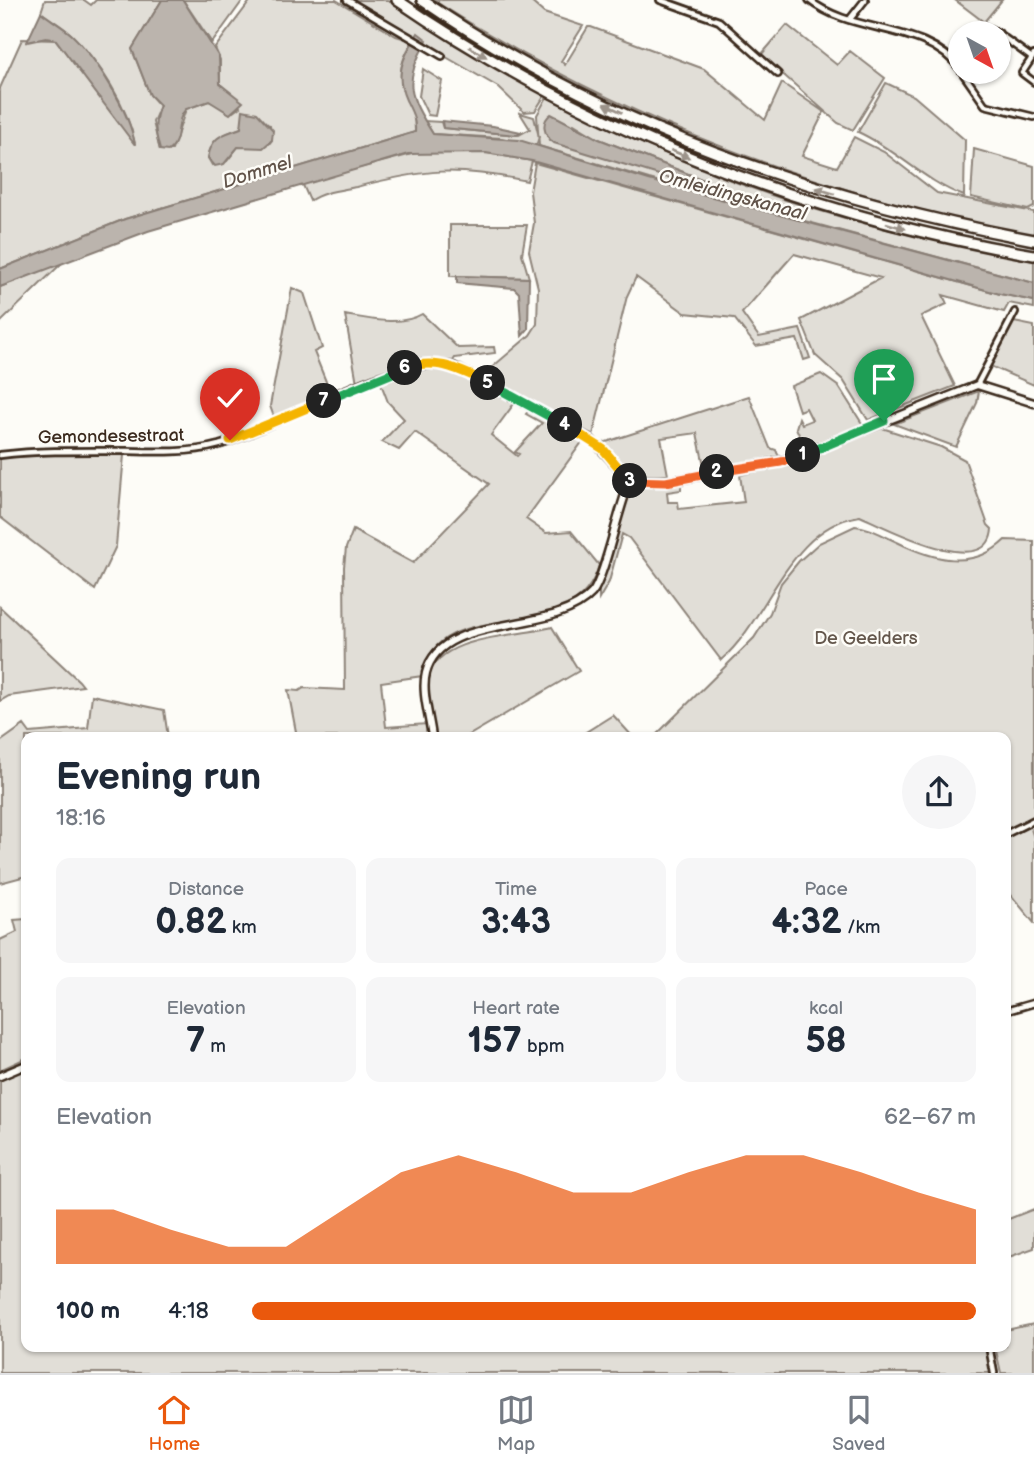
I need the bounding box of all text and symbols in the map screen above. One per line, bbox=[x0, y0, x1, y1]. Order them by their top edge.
north arrow bbox=[948, 21, 1012, 84]
map controls bbox=[948, 21, 1011, 84]
one-way arrow bbox=[468, 45, 487, 58]
one-way arrow bbox=[603, 102, 623, 113]
one-way arrow bbox=[670, 149, 691, 160]
water label: Dommel bbox=[220, 151, 296, 194]
water label: Omleidingskanaal bbox=[656, 165, 810, 226]
one-way arrow bbox=[814, 185, 835, 195]
one-way arrow bbox=[886, 221, 907, 231]
pin bbox=[854, 349, 914, 421]
pin: 6 bbox=[388, 350, 422, 386]
text: 6 bbox=[399, 356, 410, 379]
icon: arrive bbox=[865, 360, 903, 398]
pin: 5 bbox=[470, 366, 505, 400]
pin bbox=[200, 368, 260, 440]
text: 5 bbox=[482, 371, 493, 394]
icon: check bbox=[211, 379, 249, 417]
pin: 7 bbox=[306, 384, 342, 418]
text: 7 bbox=[318, 389, 329, 412]
pin: 4 bbox=[548, 408, 582, 442]
text: 4 bbox=[559, 413, 570, 436]
street label: Gemondesestraat bbox=[38, 425, 185, 448]
pin: 1 bbox=[786, 438, 820, 472]
text: 1 bbox=[799, 443, 807, 466]
pin: 2 bbox=[700, 454, 734, 490]
text: 2 bbox=[711, 460, 722, 483]
pin: 3 bbox=[612, 463, 648, 498]
text: 3 bbox=[624, 469, 635, 492]
park label: De Geelders bbox=[814, 628, 918, 649]
text: Evening run bbox=[56, 755, 261, 800]
button: share bbox=[902, 755, 976, 829]
text: 18:16 bbox=[56, 804, 106, 832]
text: Distance bbox=[168, 878, 244, 901]
text: Time bbox=[495, 878, 537, 901]
text: Pace bbox=[804, 878, 848, 901]
text: 0.82 bbox=[155, 901, 227, 944]
text: 3:43 bbox=[481, 901, 551, 944]
text: 4:32 bbox=[771, 901, 842, 944]
text: km bbox=[227, 916, 257, 939]
text: /km bbox=[842, 916, 881, 939]
text: Elevation bbox=[166, 997, 246, 1020]
text: Heart rate bbox=[472, 997, 560, 1020]
text: kcal bbox=[809, 997, 843, 1020]
text: 7 bbox=[186, 1020, 205, 1063]
text: 157 bbox=[468, 1020, 522, 1063]
text: 58 bbox=[805, 1020, 847, 1063]
text: m bbox=[205, 1035, 226, 1058]
text: bpm bbox=[522, 1035, 564, 1058]
text: Elevation bbox=[56, 1103, 152, 1131]
text: 62–67 m bbox=[884, 1103, 976, 1131]
text: 100 m bbox=[56, 1297, 120, 1325]
text: 4:18 bbox=[168, 1297, 209, 1325]
tab: Home bbox=[148, 1391, 200, 1456]
tab: Map bbox=[497, 1391, 535, 1456]
tab: Saved bbox=[832, 1391, 886, 1456]

